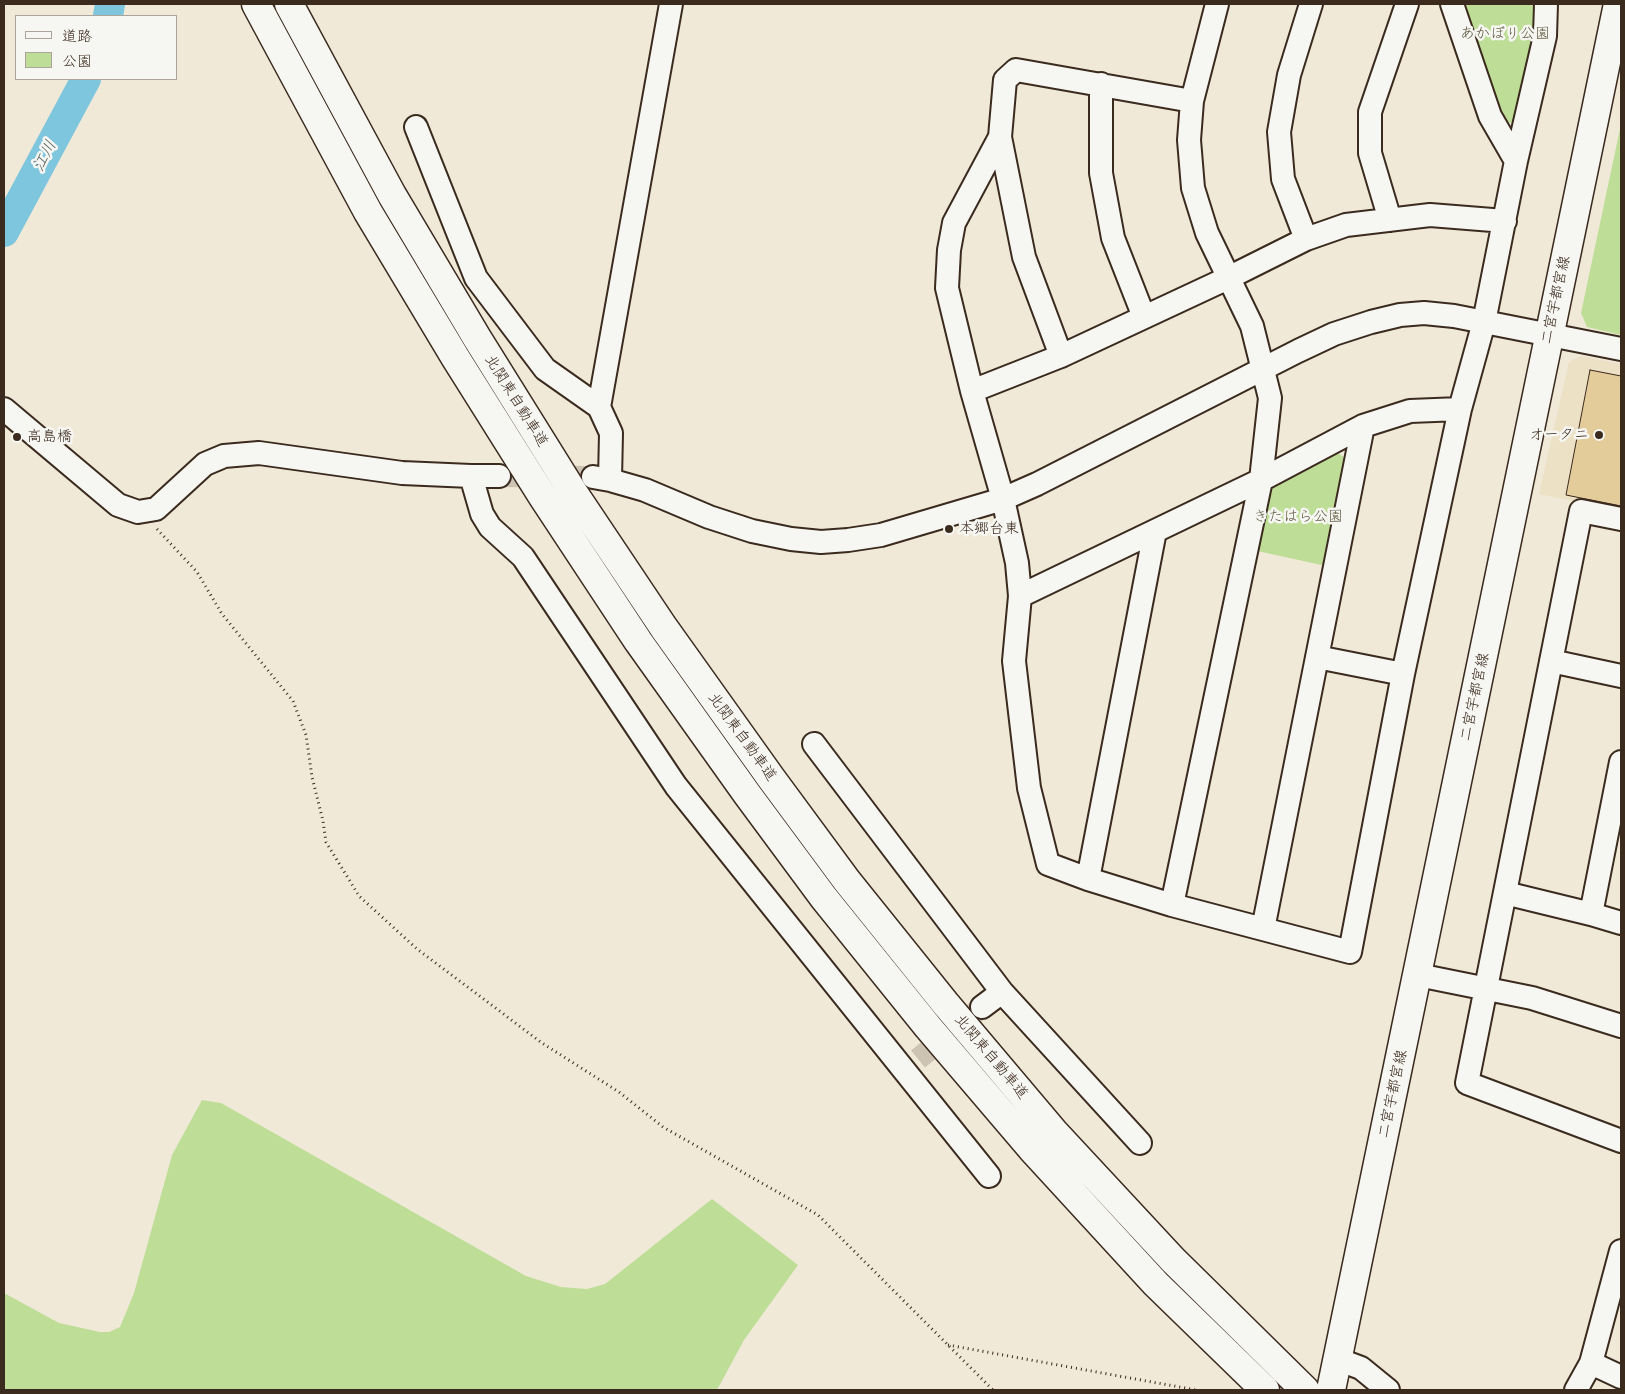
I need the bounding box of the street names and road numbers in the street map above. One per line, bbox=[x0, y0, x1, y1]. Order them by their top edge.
street label: 二宮宇都宮線 bbox=[1538, 254, 1574, 346]
street label: 北関東自動車道 bbox=[481, 352, 551, 450]
street label: 二宮宇都宮線 bbox=[1457, 651, 1493, 743]
street label: 北関東自動車道 bbox=[704, 689, 780, 785]
street label: 北関東自動車道 bbox=[950, 1011, 1032, 1103]
street label: 二宮宇都宮線 bbox=[1375, 1048, 1411, 1140]

